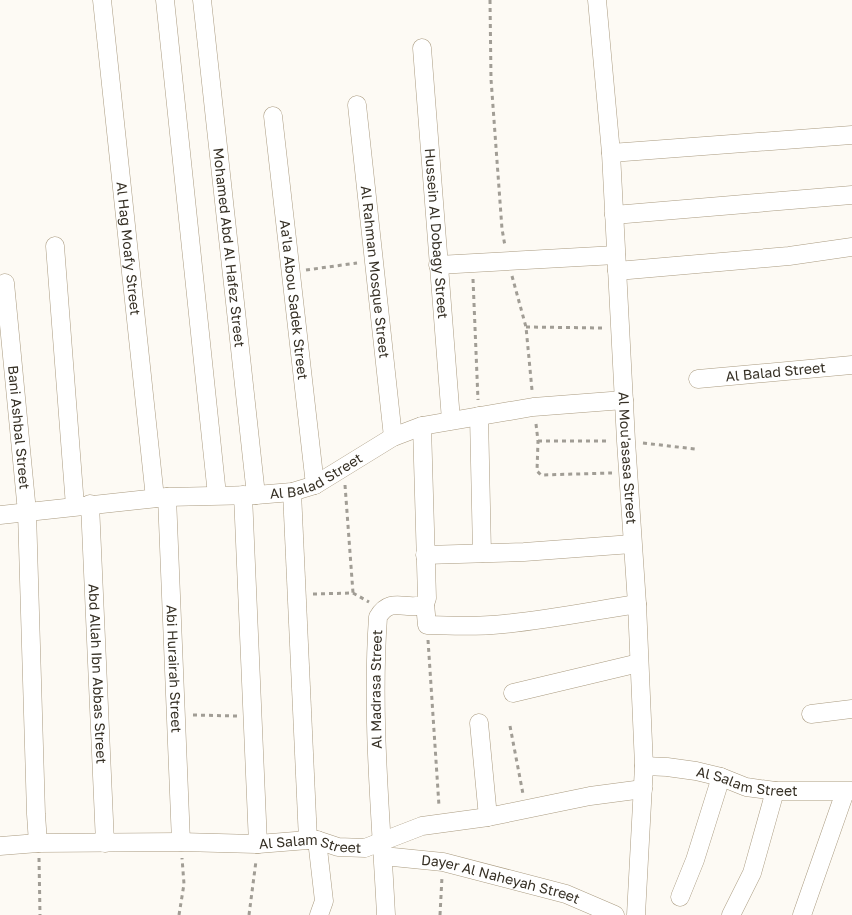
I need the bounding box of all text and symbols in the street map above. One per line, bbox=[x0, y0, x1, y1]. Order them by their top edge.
street label: Mohamed Abd Al Hafez Street bbox=[210, 147, 249, 348]
street label: Hussein Al Dobagy Street bbox=[422, 147, 452, 319]
street label: Al Hag Moafy Street bbox=[113, 181, 145, 316]
street label: Al Rahman Mosque Street bbox=[358, 185, 393, 359]
street label: Aa'la Abou Sadek Street bbox=[277, 219, 312, 381]
street label: Al Balad Street bbox=[725, 358, 826, 384]
street label: Bani Ashbal Street bbox=[5, 364, 34, 490]
street label: Al Mou'asasa Street bbox=[615, 391, 641, 525]
street label: Al Balad Street bbox=[269, 449, 365, 502]
street label: Abd Allah Ibn Abbas Street bbox=[86, 583, 110, 764]
street label: Abi Hurairah Street bbox=[163, 604, 186, 733]
street label: Al Madrasa Street bbox=[367, 629, 385, 749]
street label: Al Salam Street bbox=[695, 762, 798, 799]
street label: Al Salam Street bbox=[258, 831, 362, 856]
street label: Dayer Al Naheyah Street bbox=[420, 851, 583, 907]

